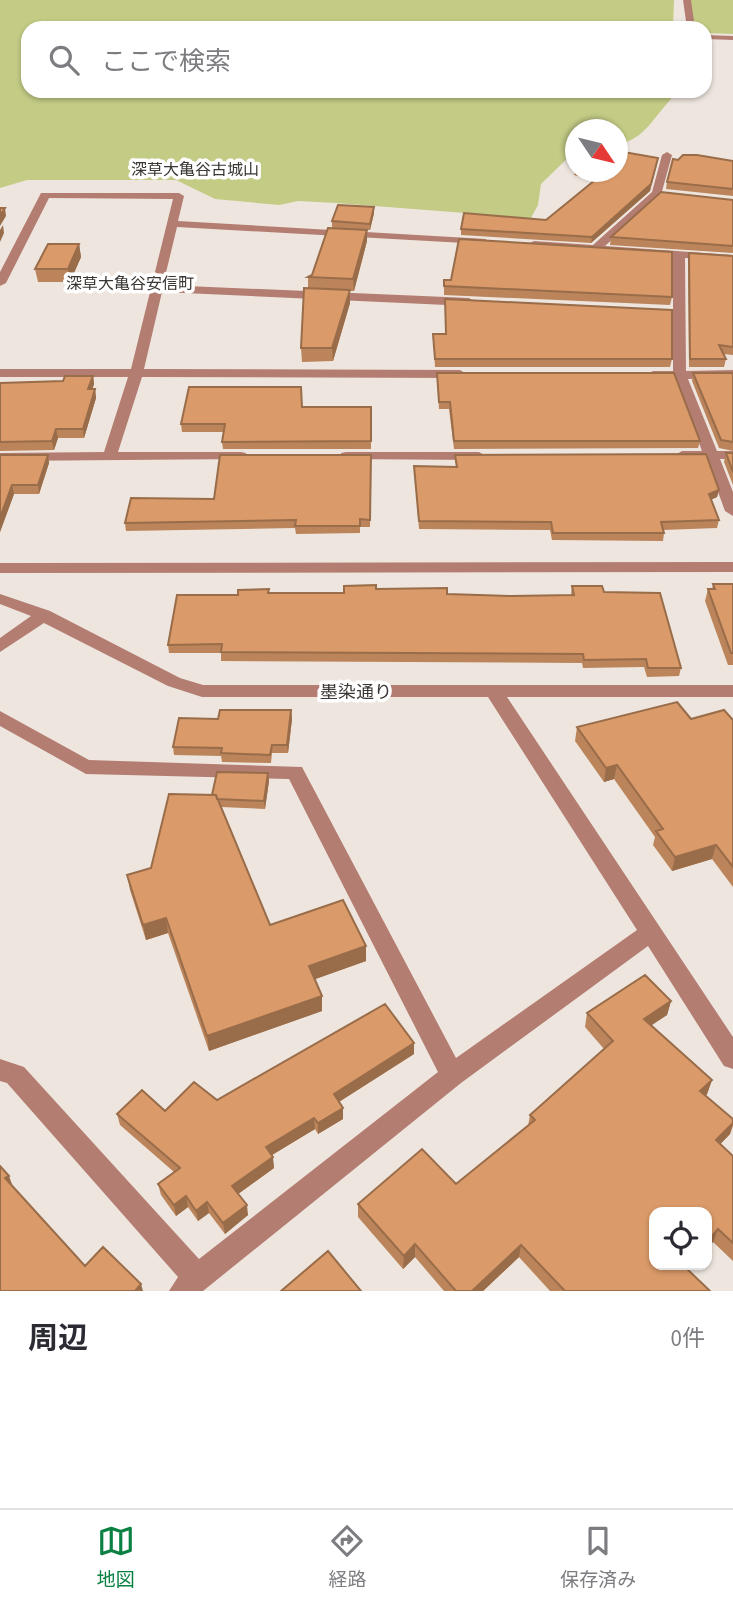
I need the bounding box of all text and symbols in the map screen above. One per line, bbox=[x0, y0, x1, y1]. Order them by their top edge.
search box bbox=[21, 21, 712, 98]
icon: search bbox=[45, 41, 83, 79]
text: ここで検索 bbox=[101, 43, 231, 80]
north arrow bbox=[565, 119, 628, 182]
district label: 深草大亀谷古城山 bbox=[131, 159, 259, 181]
district label: 深草大亀谷安信町 bbox=[66, 273, 194, 295]
street label: 墨染通り bbox=[320, 680, 392, 705]
map controls bbox=[649, 1207, 712, 1270]
button: locate bbox=[649, 1207, 712, 1270]
text: 周辺 bbox=[28, 1317, 88, 1360]
text: 0件 bbox=[671, 1322, 705, 1355]
tab: 地図 bbox=[97, 1522, 135, 1594]
tab: 経路 bbox=[328, 1522, 366, 1594]
tab: 保存済み bbox=[560, 1522, 636, 1594]

